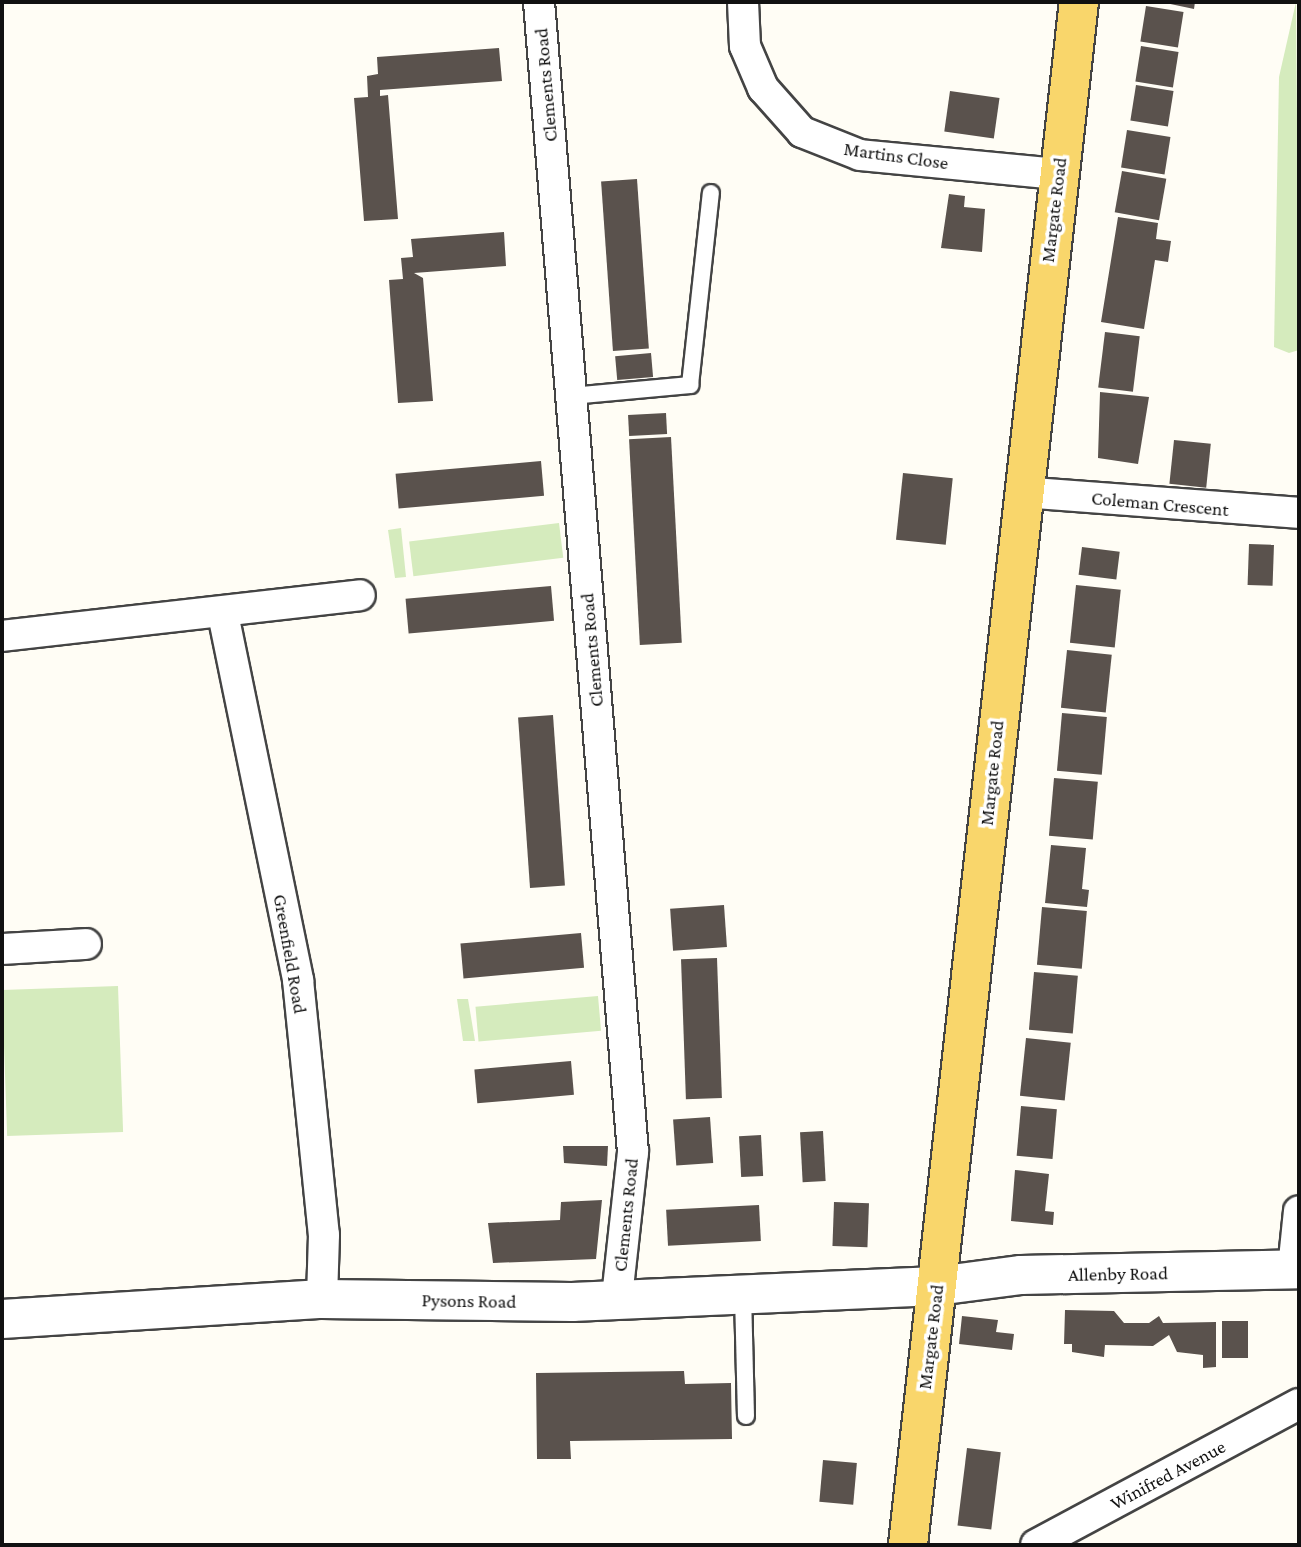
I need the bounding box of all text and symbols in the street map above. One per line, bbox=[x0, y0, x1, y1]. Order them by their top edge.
street label: Clements Road bbox=[530, 27, 562, 143]
street label: Martins Close bbox=[842, 137, 950, 175]
street label: Margate Road bbox=[1036, 156, 1072, 264]
street label: Coleman Crescent bbox=[1090, 487, 1230, 521]
street label: Clements Road bbox=[576, 592, 608, 708]
street label: Margate Road bbox=[975, 719, 1009, 827]
street label: Greenfield Road bbox=[268, 893, 312, 1015]
street label: Clements Road bbox=[609, 1157, 643, 1273]
street label: Allenby Road bbox=[1068, 1262, 1168, 1286]
street label: Margate Road bbox=[913, 1283, 949, 1391]
street label: Pysons Road bbox=[421, 1289, 517, 1313]
street label: Winifred Avenue bbox=[1107, 1435, 1229, 1515]

